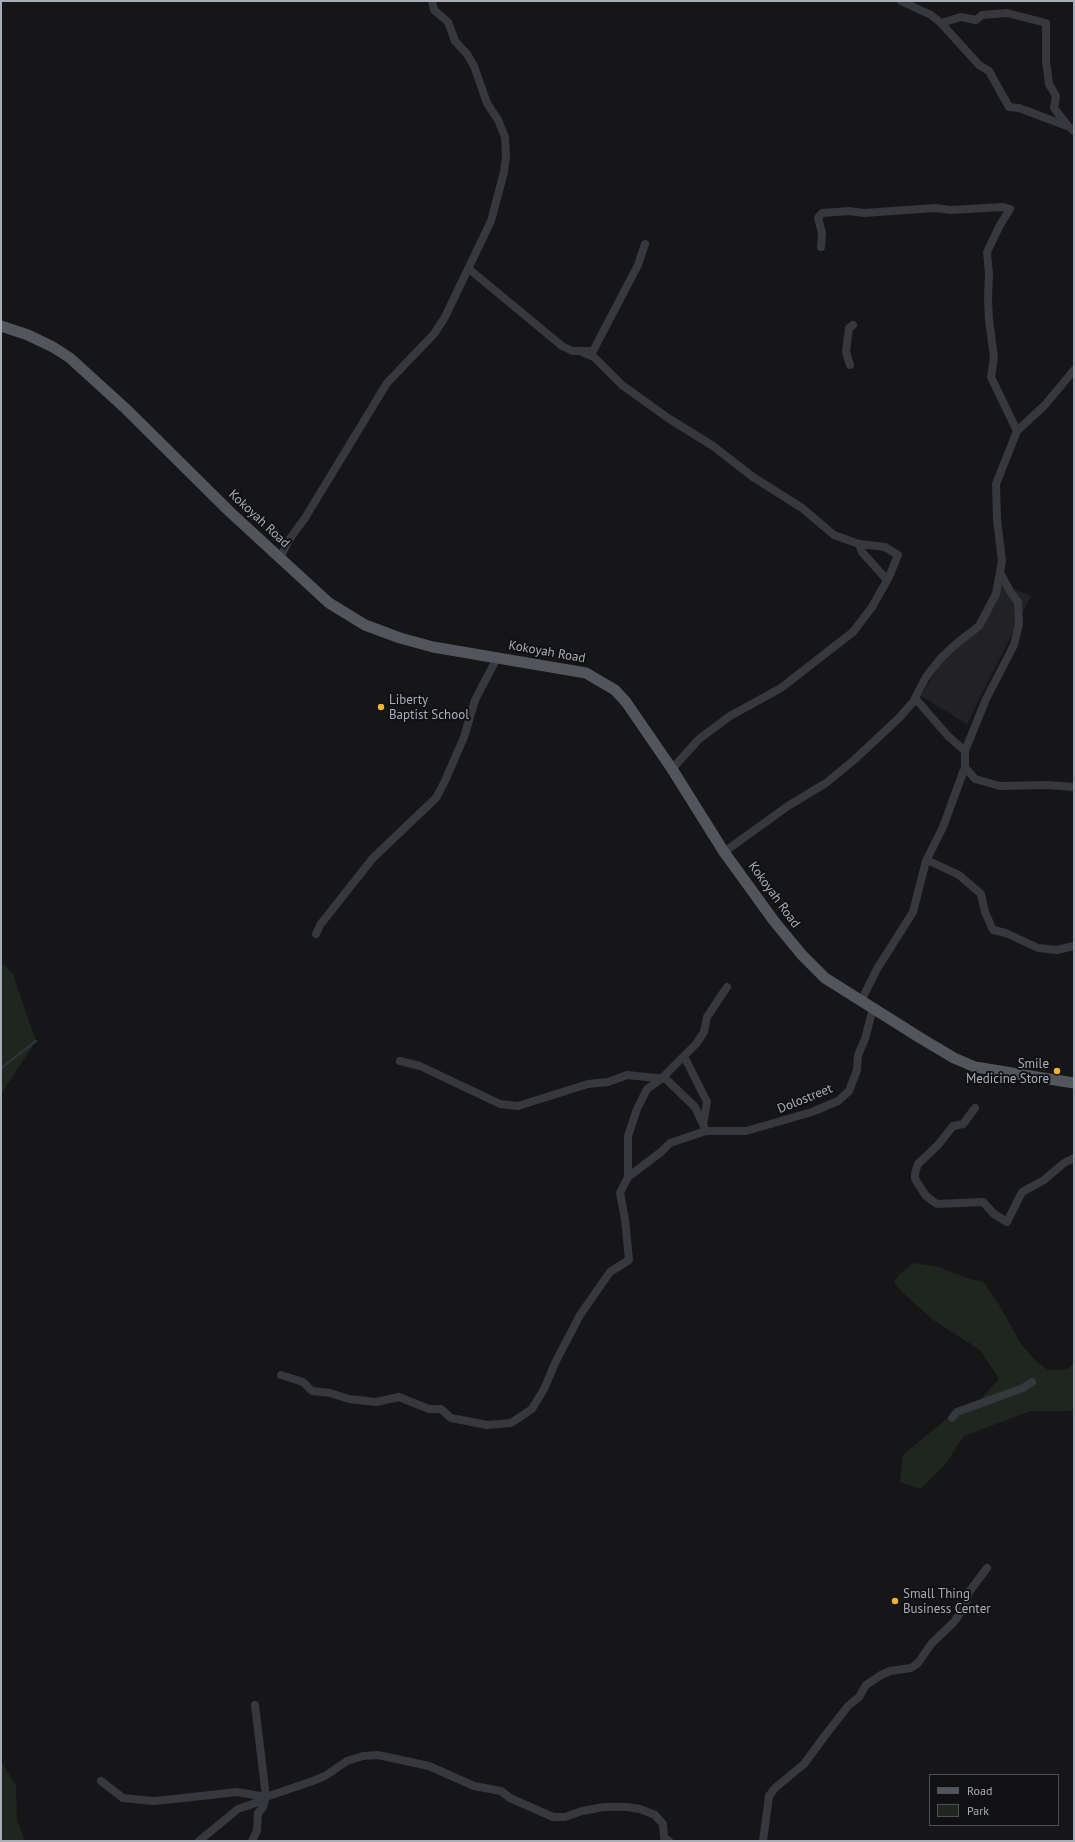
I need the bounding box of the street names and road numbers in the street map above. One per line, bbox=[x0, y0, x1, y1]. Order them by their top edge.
street label: Kokoyah Road bbox=[225, 487, 293, 551]
street label: Kokoyah Road bbox=[507, 638, 587, 666]
street label: Kokoyah Road bbox=[745, 859, 803, 931]
street label: Dolostreet bbox=[775, 1081, 835, 1117]

